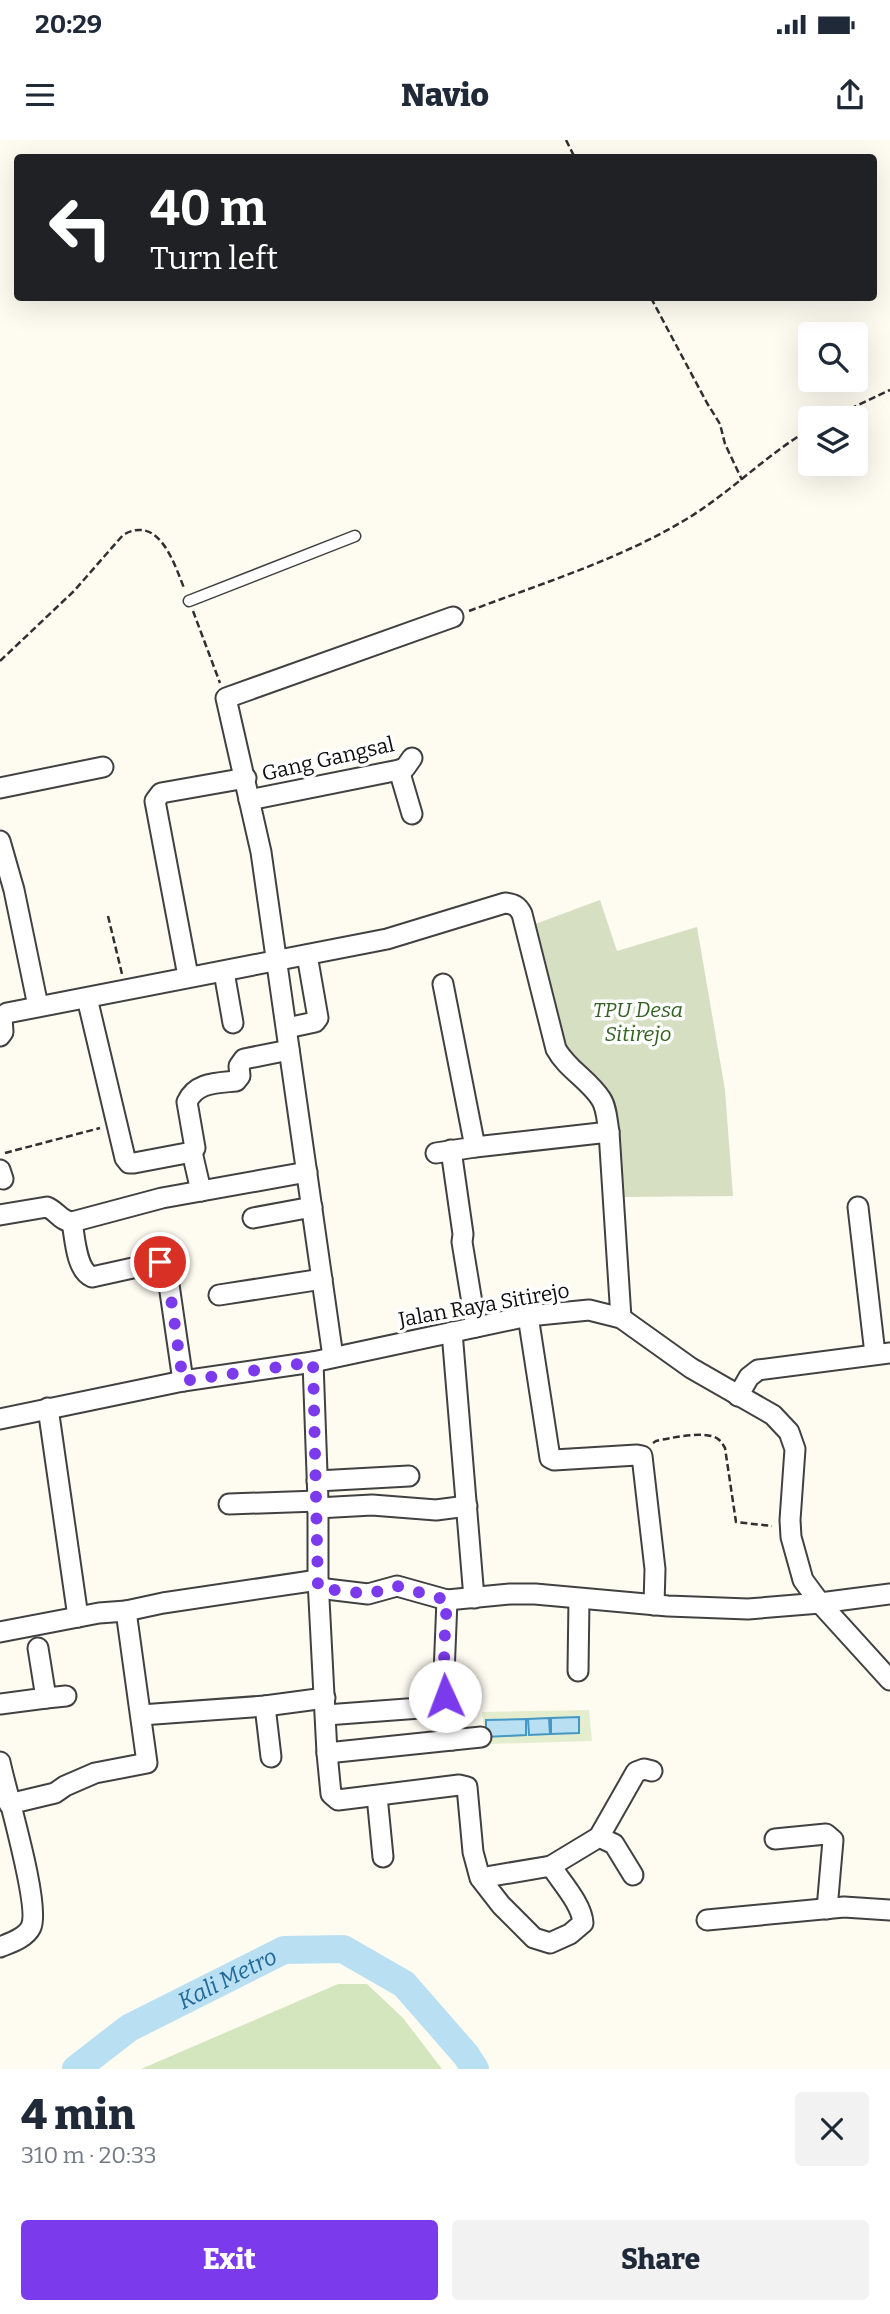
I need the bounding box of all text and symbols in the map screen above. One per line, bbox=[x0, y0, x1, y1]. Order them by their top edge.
text: 20:29 bbox=[35, 9, 102, 40]
icon: menu bbox=[21, 76, 59, 114]
text: Navio bbox=[401, 76, 489, 114]
icon: share bbox=[831, 76, 869, 114]
text: 40 m bbox=[150, 179, 267, 238]
icon: left bbox=[35, 182, 126, 273]
text: Turn left bbox=[150, 239, 278, 277]
map controls bbox=[798, 322, 868, 476]
button: search bbox=[798, 322, 868, 392]
button: layers bbox=[798, 406, 868, 476]
street label: Gang Gangsal bbox=[259, 731, 397, 787]
park label: TPU Desa Sitirejo bbox=[593, 997, 683, 1047]
pin bbox=[130, 1232, 190, 1292]
icon: arrive bbox=[141, 1243, 179, 1281]
street label: Jalan Raya Sitirejo bbox=[395, 1277, 572, 1333]
position arrow bbox=[408, 1659, 482, 1733]
water label: Kali Metro bbox=[173, 1942, 281, 2015]
text: 4 min bbox=[21, 2090, 135, 2140]
button: close bbox=[795, 2092, 869, 2166]
text: 310 m · 20:33 bbox=[21, 2141, 157, 2169]
button: Exit bbox=[21, 2220, 438, 2300]
button: Share bbox=[452, 2220, 869, 2300]

